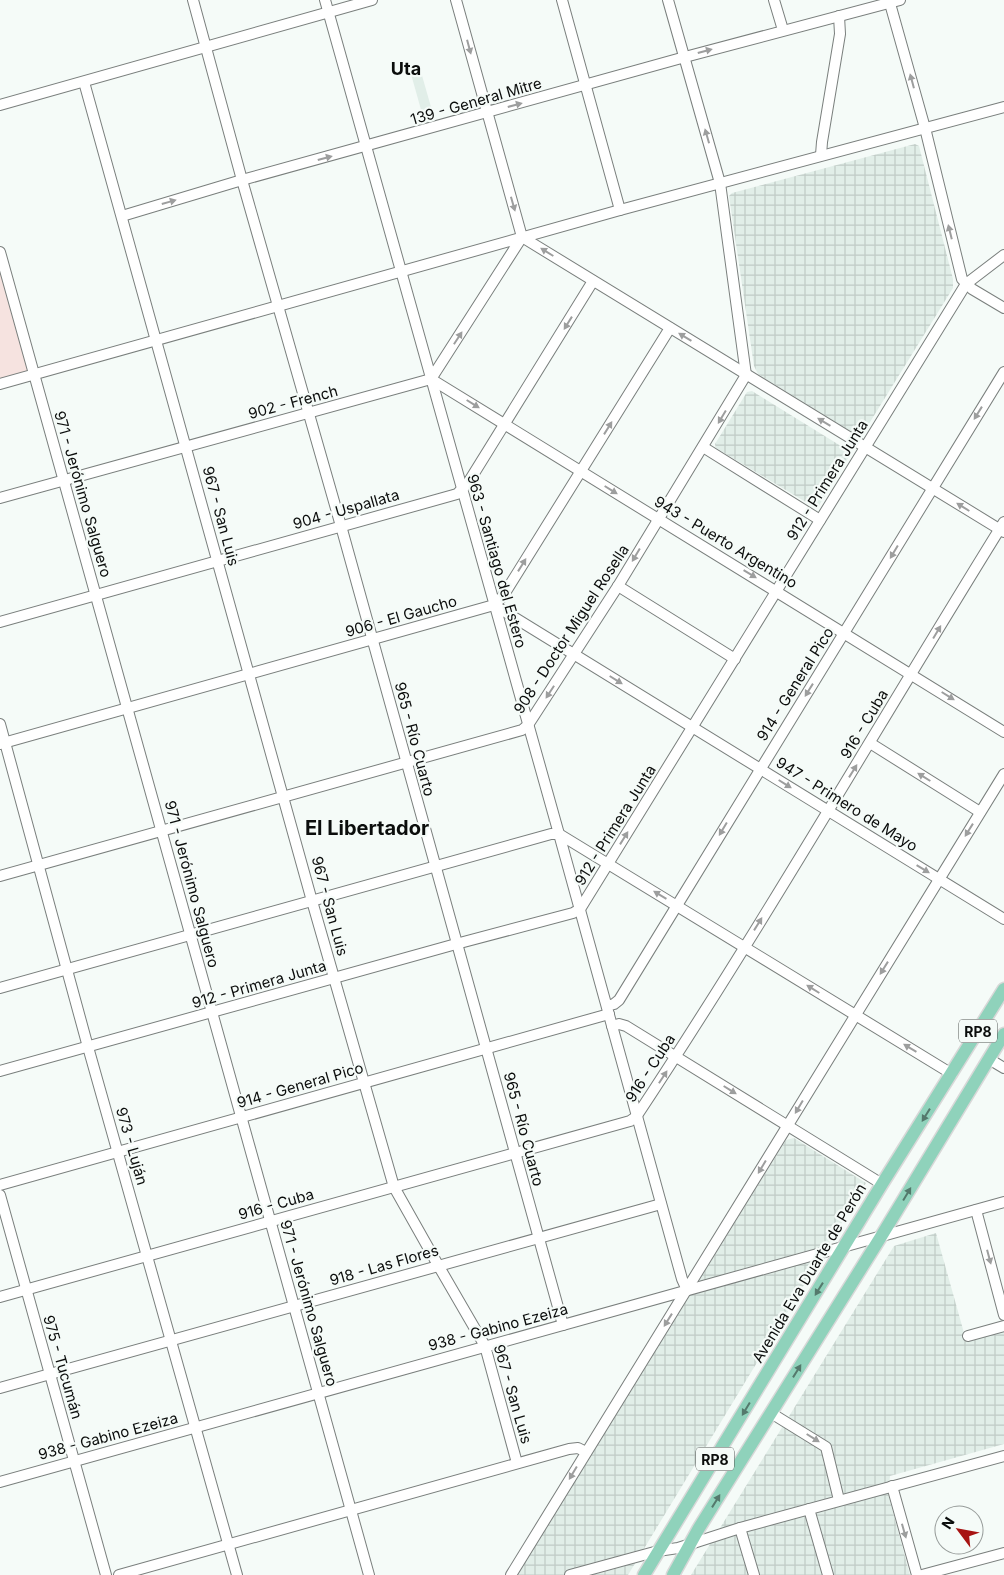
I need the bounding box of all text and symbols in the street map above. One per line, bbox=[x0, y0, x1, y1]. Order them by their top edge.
one-way arrow bbox=[465, 39, 473, 55]
one-way arrow bbox=[698, 47, 713, 55]
district label: Uta bbox=[391, 58, 421, 79]
street label: 139 - General Mitre bbox=[408, 73, 544, 129]
one-way arrow bbox=[908, 73, 916, 89]
one-way arrow bbox=[508, 101, 523, 109]
one-way arrow bbox=[702, 128, 710, 143]
one-way arrow bbox=[318, 154, 333, 162]
one-way arrow bbox=[509, 196, 517, 211]
one-way arrow bbox=[161, 198, 176, 206]
one-way arrow bbox=[946, 224, 954, 239]
one-way arrow bbox=[540, 248, 553, 257]
one-way arrow bbox=[563, 316, 572, 329]
one-way arrow bbox=[453, 331, 462, 344]
one-way arrow bbox=[679, 333, 692, 342]
street label: 902 - French bbox=[246, 381, 340, 423]
one-way arrow bbox=[466, 400, 479, 409]
one-way arrow bbox=[974, 407, 983, 420]
street label: 971 - Jerónimo Salguero bbox=[50, 409, 116, 579]
one-way arrow bbox=[717, 410, 726, 423]
street label: 912 - Primera Junta bbox=[782, 416, 872, 544]
one-way arrow bbox=[818, 417, 831, 426]
one-way arrow bbox=[604, 421, 613, 434]
street label: 967 - San Luis bbox=[199, 464, 243, 568]
street label: 963 - Santiago del Estero bbox=[463, 472, 531, 650]
street label: 904 - Uspallata bbox=[291, 485, 401, 533]
one-way arrow bbox=[604, 485, 618, 494]
street label: 943 - Puerto Argentino bbox=[651, 492, 801, 592]
one-way arrow bbox=[956, 502, 969, 511]
street label: 908 - Doctor Miguel Rosella bbox=[509, 541, 633, 717]
one-way arrow bbox=[889, 545, 898, 558]
one-way arrow bbox=[632, 548, 641, 561]
one-way arrow bbox=[517, 559, 527, 572]
one-way arrow bbox=[743, 570, 756, 579]
street label: 906 - El Gaucho bbox=[343, 591, 459, 641]
street label: 914 - General Pico bbox=[752, 624, 838, 744]
one-way arrow bbox=[933, 625, 942, 638]
one-way arrow bbox=[610, 676, 623, 685]
street label: 965 - Río Cuarto bbox=[391, 680, 439, 798]
one-way arrow bbox=[804, 684, 813, 697]
one-way arrow bbox=[545, 686, 555, 699]
street label: 916 - Cuba bbox=[836, 686, 892, 762]
one-way arrow bbox=[941, 692, 954, 701]
street label: 947 - Primero de Mayo bbox=[773, 753, 921, 855]
street label: 912 - Primera Junta bbox=[570, 761, 660, 889]
one-way arrow bbox=[848, 764, 858, 777]
one-way arrow bbox=[917, 772, 931, 781]
one-way arrow bbox=[778, 779, 791, 788]
street label: 971 - Jerónimo Salguero bbox=[161, 798, 223, 970]
district label: El Libertador bbox=[305, 816, 429, 840]
one-way arrow bbox=[718, 822, 728, 835]
one-way arrow bbox=[964, 823, 974, 836]
one-way arrow bbox=[619, 831, 629, 844]
street label: 967 - San Luis bbox=[308, 854, 352, 958]
one-way arrow bbox=[916, 864, 929, 873]
one-way arrow bbox=[654, 890, 667, 900]
one-way arrow bbox=[754, 917, 763, 930]
street label: 912 - Primera Junta bbox=[190, 956, 328, 1012]
one-way arrow bbox=[879, 962, 888, 975]
one-way arrow bbox=[807, 985, 820, 994]
road number: RP8 bbox=[959, 1019, 997, 1042]
street label: 916 - Cuba bbox=[621, 1030, 679, 1106]
one-way arrow bbox=[904, 1044, 917, 1053]
street label: 914 - General Pico bbox=[235, 1058, 365, 1112]
street label: 965 - Río Cuarto bbox=[500, 1070, 548, 1188]
one-way arrow bbox=[658, 1070, 668, 1083]
one-way arrow bbox=[723, 1085, 736, 1094]
one-way arrow bbox=[794, 1100, 803, 1113]
street label: 973 - Luján bbox=[112, 1105, 152, 1187]
one-way arrow bbox=[921, 1108, 931, 1121]
one-way arrow bbox=[757, 1160, 767, 1174]
street label: Avenida Eva Duarte de Perón bbox=[748, 1180, 870, 1366]
street label: 916 - Cuba bbox=[236, 1184, 316, 1224]
one-way arrow bbox=[903, 1187, 912, 1200]
street label: 971 - Jerónimo Salguero bbox=[276, 1218, 342, 1388]
street label: 918 - Las Flores bbox=[327, 1240, 441, 1290]
one-way arrow bbox=[985, 1249, 993, 1264]
one-way arrow bbox=[815, 1282, 824, 1295]
street label: 938 - Gabino Ezeiza bbox=[426, 1299, 570, 1355]
street label: 975 - Tucumán bbox=[39, 1313, 87, 1421]
one-way arrow bbox=[663, 1314, 672, 1327]
street label: 967 - San Luis bbox=[490, 1342, 536, 1446]
one-way arrow bbox=[793, 1365, 802, 1378]
one-way arrow bbox=[741, 1402, 750, 1415]
street label: 938 - Gabino Ezeiza bbox=[36, 1408, 180, 1464]
one-way arrow bbox=[806, 1434, 819, 1443]
road number: RP8 bbox=[696, 1448, 734, 1470]
one-way arrow bbox=[569, 1467, 578, 1480]
one-way arrow bbox=[711, 1494, 721, 1508]
north arrow bbox=[934, 1505, 984, 1555]
text: N bbox=[938, 1514, 958, 1532]
one-way arrow bbox=[900, 1523, 908, 1538]

